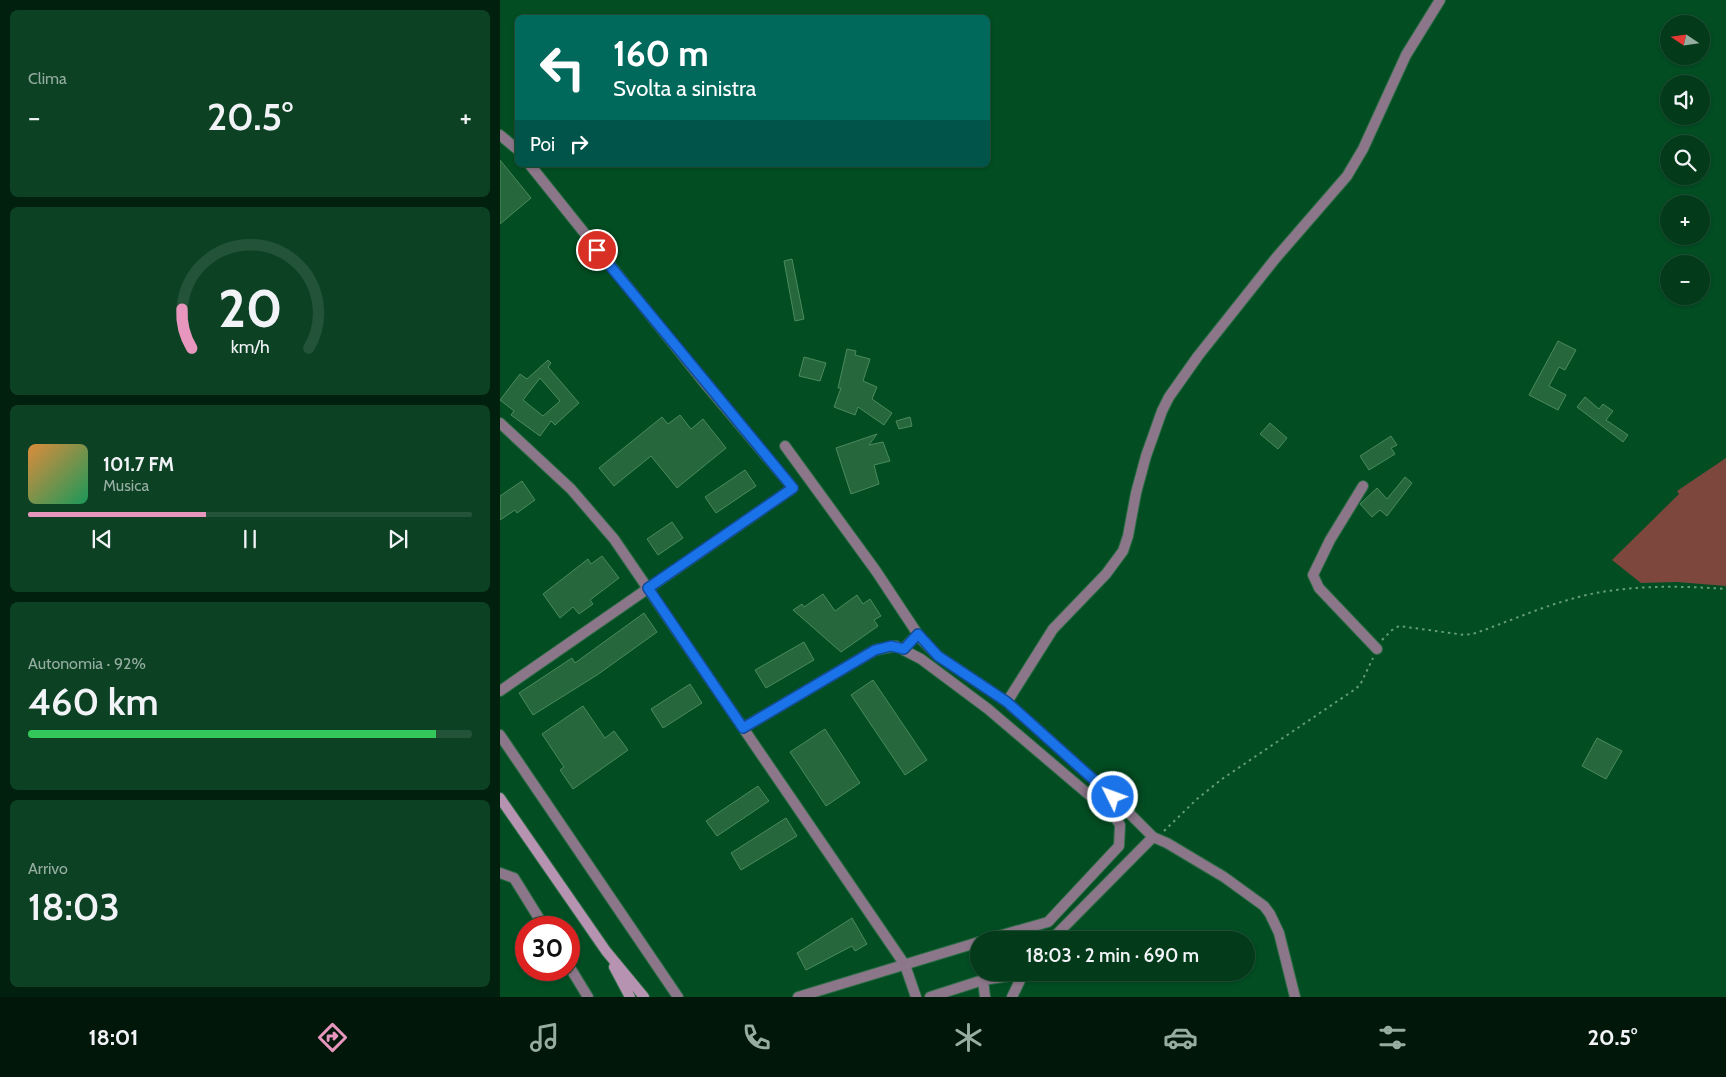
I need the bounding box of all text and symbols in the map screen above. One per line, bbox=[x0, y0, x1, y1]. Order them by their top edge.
north arrow bbox=[1660, 15, 1710, 65]
map controls bbox=[1660, 15, 1710, 305]
text: 160 m bbox=[613, 32, 709, 75]
icon: left bbox=[530, 35, 595, 100]
text: Clima bbox=[28, 69, 67, 88]
text: Svolta a sinistra bbox=[613, 75, 756, 102]
button: sound bbox=[1660, 75, 1710, 125]
text: 20.5° bbox=[207, 93, 293, 140]
text: − bbox=[28, 100, 40, 134]
text: + bbox=[460, 100, 472, 134]
icon: right bbox=[565, 130, 593, 158]
text: Poi bbox=[530, 133, 555, 156]
button: search bbox=[1660, 135, 1710, 185]
button: + bbox=[1660, 195, 1710, 245]
pin bbox=[576, 229, 618, 271]
icon: arrive bbox=[583, 236, 611, 264]
button: − bbox=[1660, 255, 1710, 305]
text: 20 bbox=[218, 277, 282, 340]
text: km/h bbox=[230, 336, 270, 357]
text: 101.7 FM bbox=[103, 453, 174, 476]
text: Musica bbox=[103, 476, 149, 495]
icon: previous bbox=[88, 525, 116, 553]
icon: pause bbox=[236, 525, 264, 553]
icon: next bbox=[384, 525, 412, 553]
text: Autonomia · 92% bbox=[28, 654, 146, 673]
text: 460 km bbox=[28, 678, 159, 725]
position arrow bbox=[1086, 770, 1138, 822]
text: Arrivo bbox=[28, 859, 68, 878]
text: 18:03 bbox=[28, 883, 120, 930]
speed limit sign: 30 bbox=[515, 916, 580, 981]
text: 18:03 · 2 min · 690 m bbox=[1026, 944, 1199, 967]
icon: directions bbox=[315, 1020, 350, 1055]
icon: music bbox=[527, 1020, 562, 1055]
icon: phone bbox=[739, 1020, 774, 1055]
icon: climate bbox=[951, 1020, 986, 1055]
icon: car bbox=[1163, 1020, 1198, 1055]
icon: filters bbox=[1375, 1020, 1410, 1055]
text: 18:01 bbox=[89, 1024, 138, 1051]
text: 20.5° bbox=[1587, 1024, 1637, 1051]

